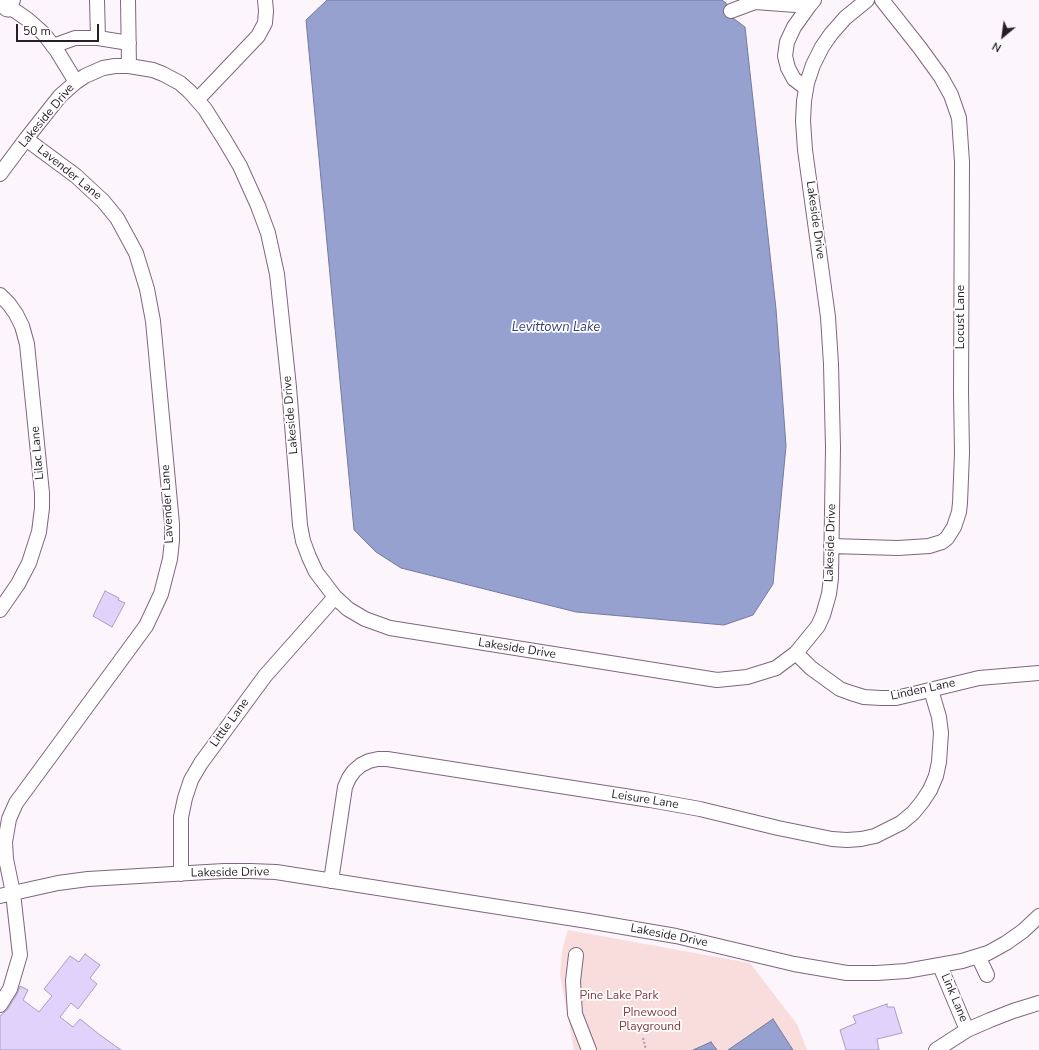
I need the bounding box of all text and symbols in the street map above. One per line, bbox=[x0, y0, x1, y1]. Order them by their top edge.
scale bar bbox=[18, 16, 101, 42]
north arrow bbox=[983, 16, 1023, 56]
text: 50 m bbox=[23, 23, 51, 39]
text: N bbox=[990, 38, 1004, 55]
street label: Lakeside Drive bbox=[16, 81, 78, 151]
street label: Lavender Lane bbox=[34, 143, 104, 203]
street label: Lakeside Drive bbox=[802, 180, 828, 260]
street label: Locust Lane bbox=[954, 285, 968, 349]
water label: Levittown Lake bbox=[512, 320, 600, 336]
street label: Lakeside Drive bbox=[280, 375, 302, 455]
street label: Lilac Lane bbox=[28, 426, 48, 480]
street label: Lavender Lane bbox=[159, 464, 177, 544]
street label: Lakeside Drive bbox=[822, 503, 840, 583]
street label: Lakeside Drive bbox=[477, 636, 557, 662]
street label: Linden Lane bbox=[889, 676, 957, 704]
street label: Little Lane bbox=[208, 696, 252, 750]
street label: Leisure Lane bbox=[610, 788, 680, 812]
street label: Lakeside Drive bbox=[191, 865, 269, 881]
street label: Lakeside Drive bbox=[629, 921, 709, 951]
street label: Link Lane bbox=[937, 972, 971, 1024]
park label: Pine Lake Park bbox=[580, 989, 658, 1003]
park label: PInewood Playground bbox=[619, 1006, 681, 1034]

